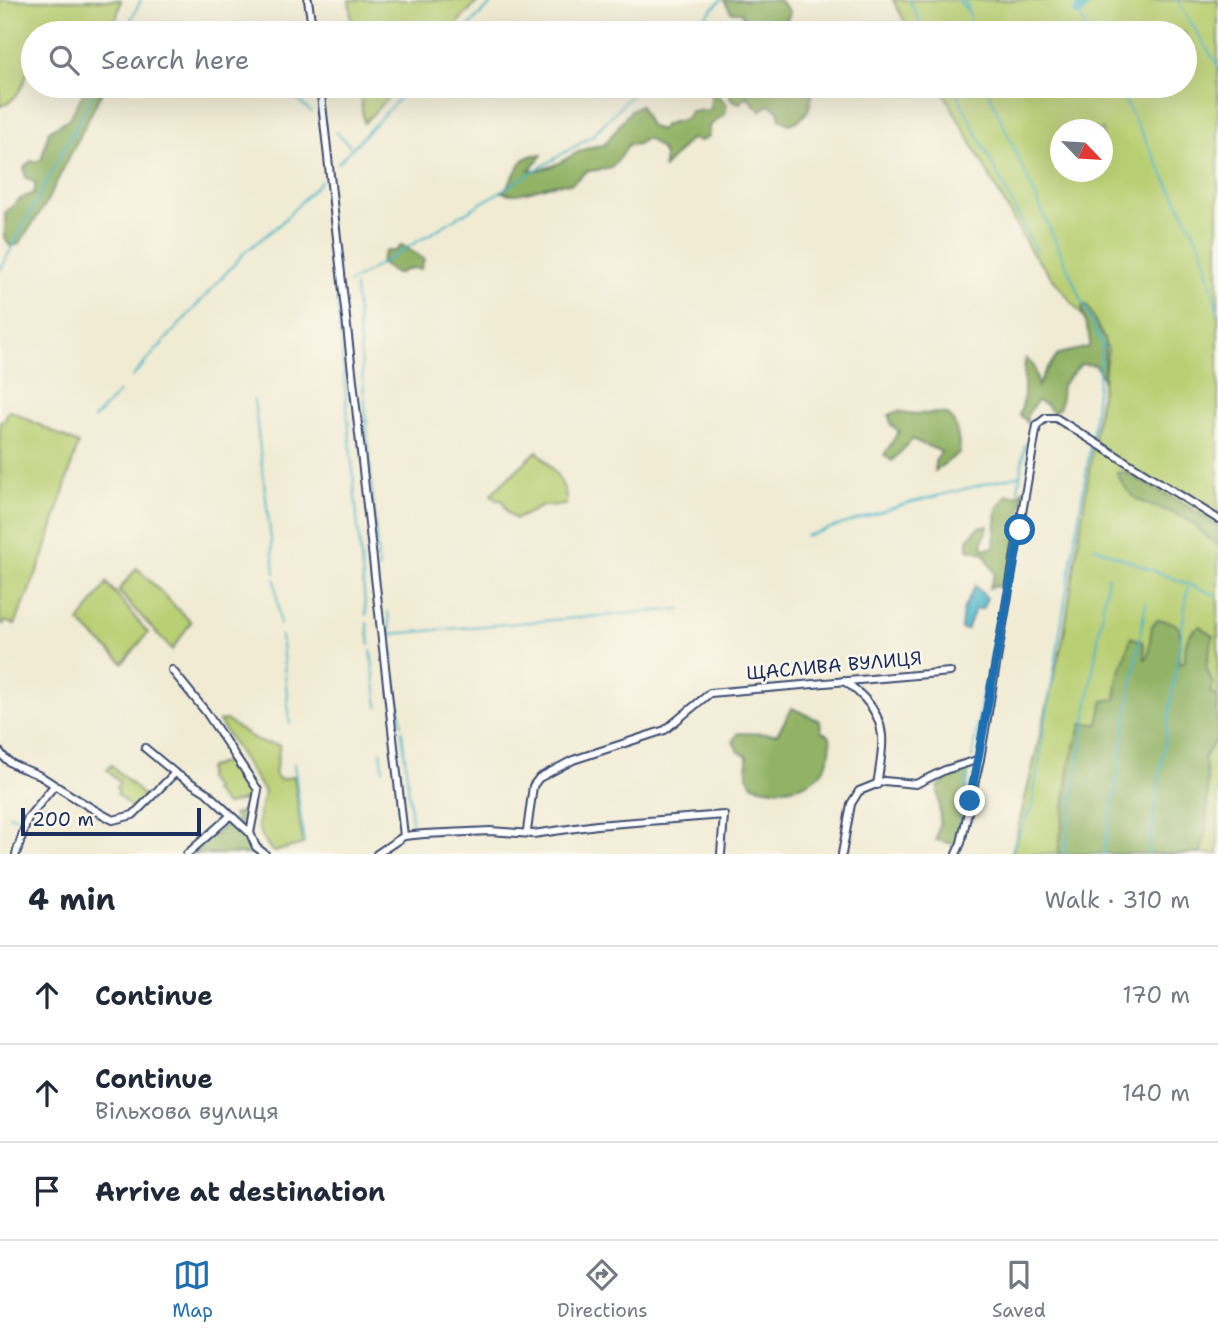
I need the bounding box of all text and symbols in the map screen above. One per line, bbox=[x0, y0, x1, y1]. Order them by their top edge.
search box bbox=[21, 21, 1197, 98]
icon: search bbox=[45, 41, 83, 79]
text: Search here bbox=[101, 42, 250, 77]
north arrow bbox=[1050, 119, 1113, 182]
route start bbox=[1004, 514, 1035, 545]
street label: ЩАСЛИВА ВУЛИЦЯ bbox=[745, 645, 923, 686]
route end bbox=[954, 785, 985, 816]
scale bar bbox=[21, 805, 201, 837]
text: 200 m bbox=[32, 807, 94, 832]
text: 4 min bbox=[28, 879, 115, 920]
text: Walk · 310 m bbox=[1045, 885, 1190, 915]
icon: ahead bbox=[28, 976, 66, 1014]
text: Continue bbox=[95, 978, 213, 1013]
text: 170 m bbox=[1122, 980, 1190, 1010]
text: Continue bbox=[95, 1061, 213, 1096]
icon: ahead bbox=[28, 1074, 66, 1112]
text: 140 m bbox=[1122, 1078, 1190, 1108]
text: Вільхова вулиця bbox=[95, 1096, 279, 1126]
icon: arrive bbox=[28, 1172, 66, 1210]
text: Arrive at destination bbox=[95, 1174, 385, 1209]
tab: Map bbox=[172, 1256, 213, 1323]
tab: Directions bbox=[557, 1256, 648, 1323]
tab: Saved bbox=[992, 1256, 1046, 1323]

